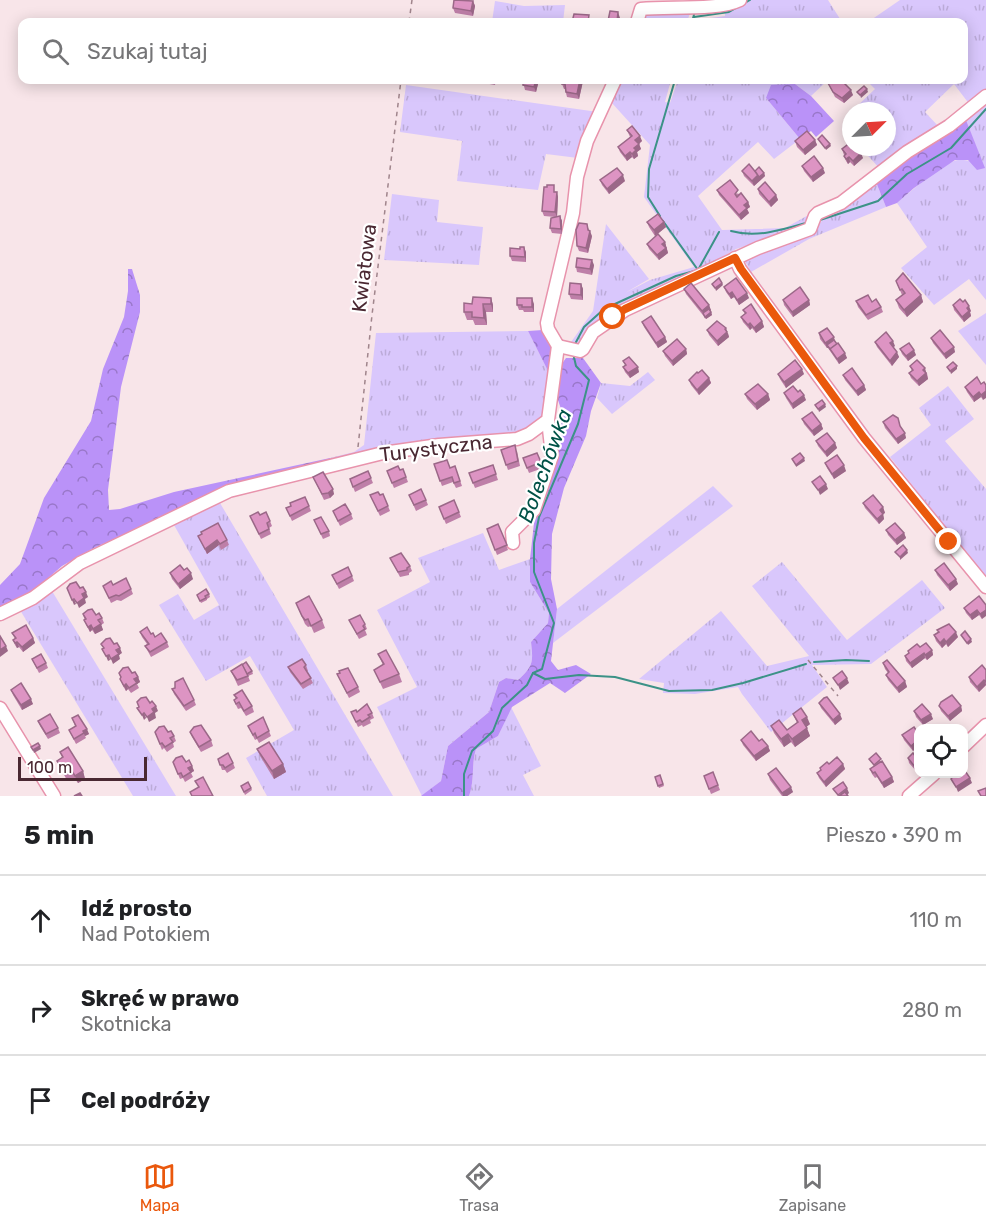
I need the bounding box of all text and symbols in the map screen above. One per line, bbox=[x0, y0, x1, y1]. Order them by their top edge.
search box bbox=[18, 18, 968, 84]
icon: search bbox=[39, 35, 72, 68]
text: Szukaj tutaj bbox=[87, 38, 208, 65]
north arrow bbox=[842, 102, 896, 156]
street label: Kwiatowa bbox=[347, 222, 381, 314]
route start bbox=[599, 303, 625, 329]
water label: Bolechówka bbox=[512, 406, 577, 526]
street label: Turystyczna bbox=[378, 429, 494, 467]
route end bbox=[935, 528, 961, 554]
map controls bbox=[914, 724, 968, 778]
button: locate bbox=[914, 724, 968, 778]
scale bar bbox=[18, 754, 147, 782]
text: 100 m bbox=[27, 758, 72, 777]
text: 5 min bbox=[24, 820, 94, 851]
text: Pieszo · 390 m bbox=[826, 823, 962, 847]
text: Idź prosto bbox=[81, 895, 192, 922]
icon: ahead bbox=[24, 904, 57, 937]
text: 110 m bbox=[910, 908, 962, 932]
text: Nad Potokiem bbox=[81, 922, 210, 946]
text: Skręć w prawo bbox=[81, 985, 239, 1012]
icon: right bbox=[24, 994, 57, 1027]
text: 280 m bbox=[902, 998, 962, 1022]
text: Skotnicka bbox=[81, 1012, 172, 1036]
icon: arrive bbox=[24, 1084, 57, 1117]
text: Cel podróży bbox=[81, 1087, 210, 1114]
tab: Mapa bbox=[140, 1160, 180, 1215]
tab: Trasa bbox=[459, 1160, 499, 1215]
tab: Zapisane bbox=[779, 1160, 846, 1215]

